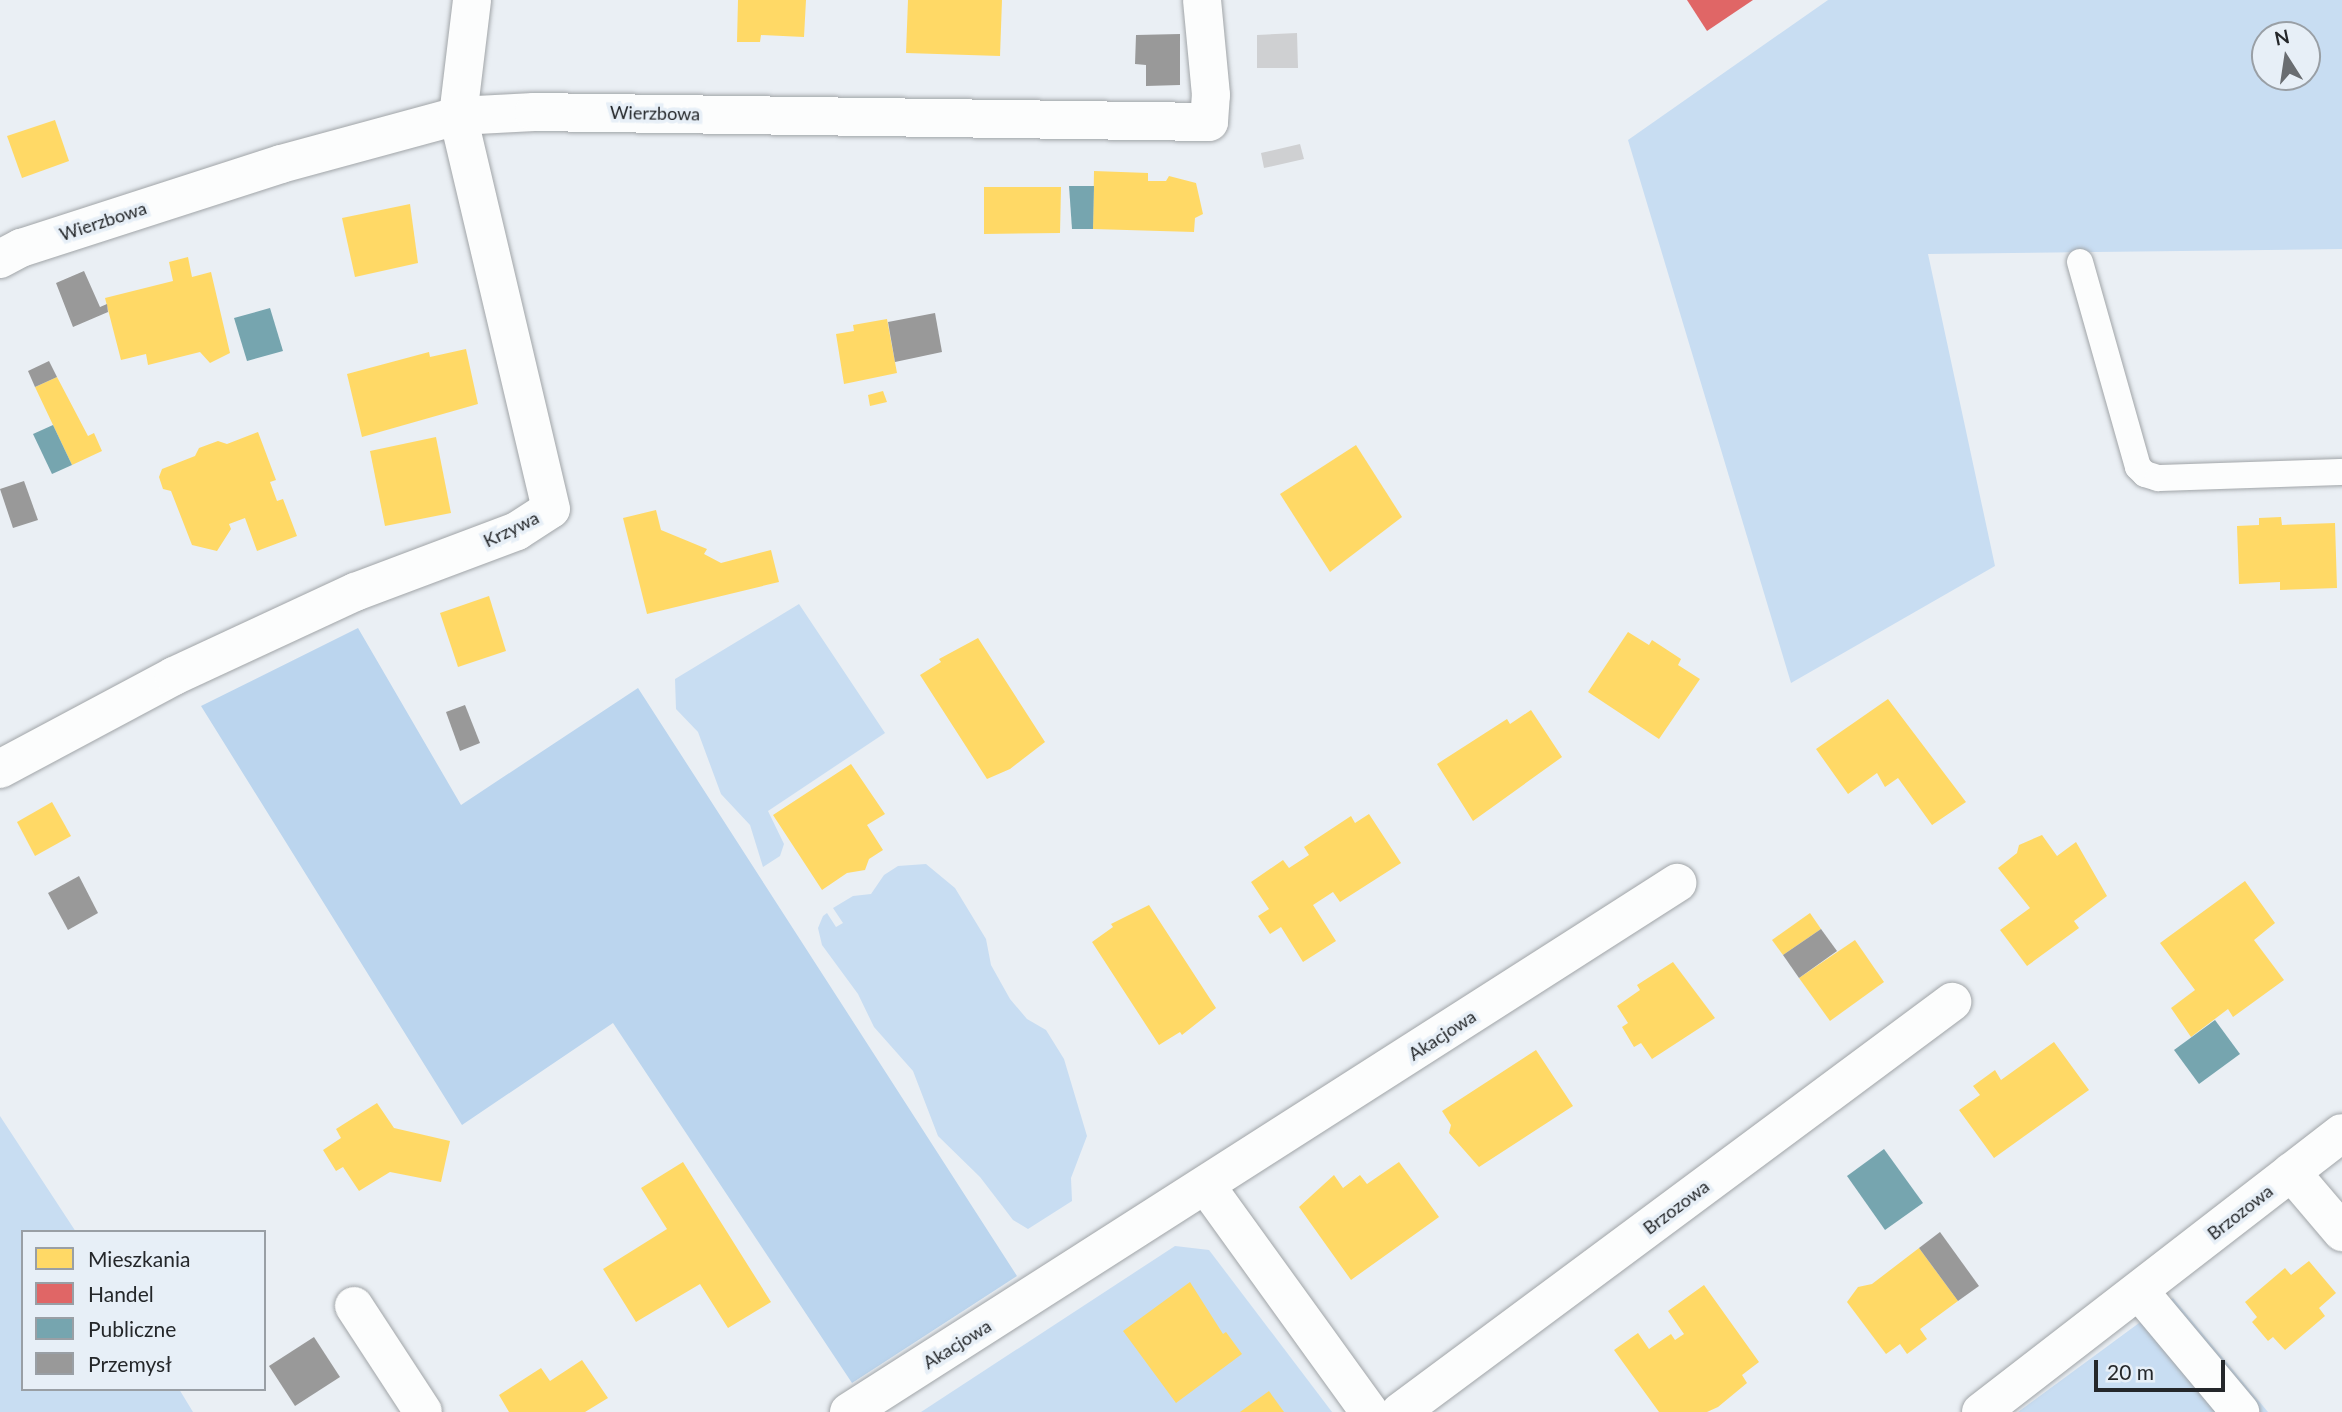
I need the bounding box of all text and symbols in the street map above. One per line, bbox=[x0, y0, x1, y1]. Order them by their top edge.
north arrow bbox=[2251, 21, 2321, 91]
text: N bbox=[2272, 24, 2291, 50]
street label: Wierzbowa bbox=[610, 101, 700, 125]
street label: Wierzbowa bbox=[57, 197, 149, 245]
street label: Krzywa bbox=[480, 506, 542, 552]
street label: Akacjowa bbox=[1404, 1005, 1480, 1065]
street label: Brzozowa bbox=[1639, 1175, 1713, 1239]
street label: Brzozowa bbox=[2203, 1180, 2277, 1244]
legend bbox=[21, 1230, 266, 1391]
text: Mieszkania bbox=[88, 1246, 190, 1271]
text: Handel bbox=[88, 1281, 154, 1306]
street label: Akacjowa bbox=[919, 1315, 995, 1373]
text: Publiczne bbox=[88, 1316, 176, 1341]
scale bar bbox=[2097, 1346, 2228, 1390]
text: Przemysł bbox=[88, 1351, 172, 1376]
text: 20 m bbox=[2107, 1359, 2154, 1384]

